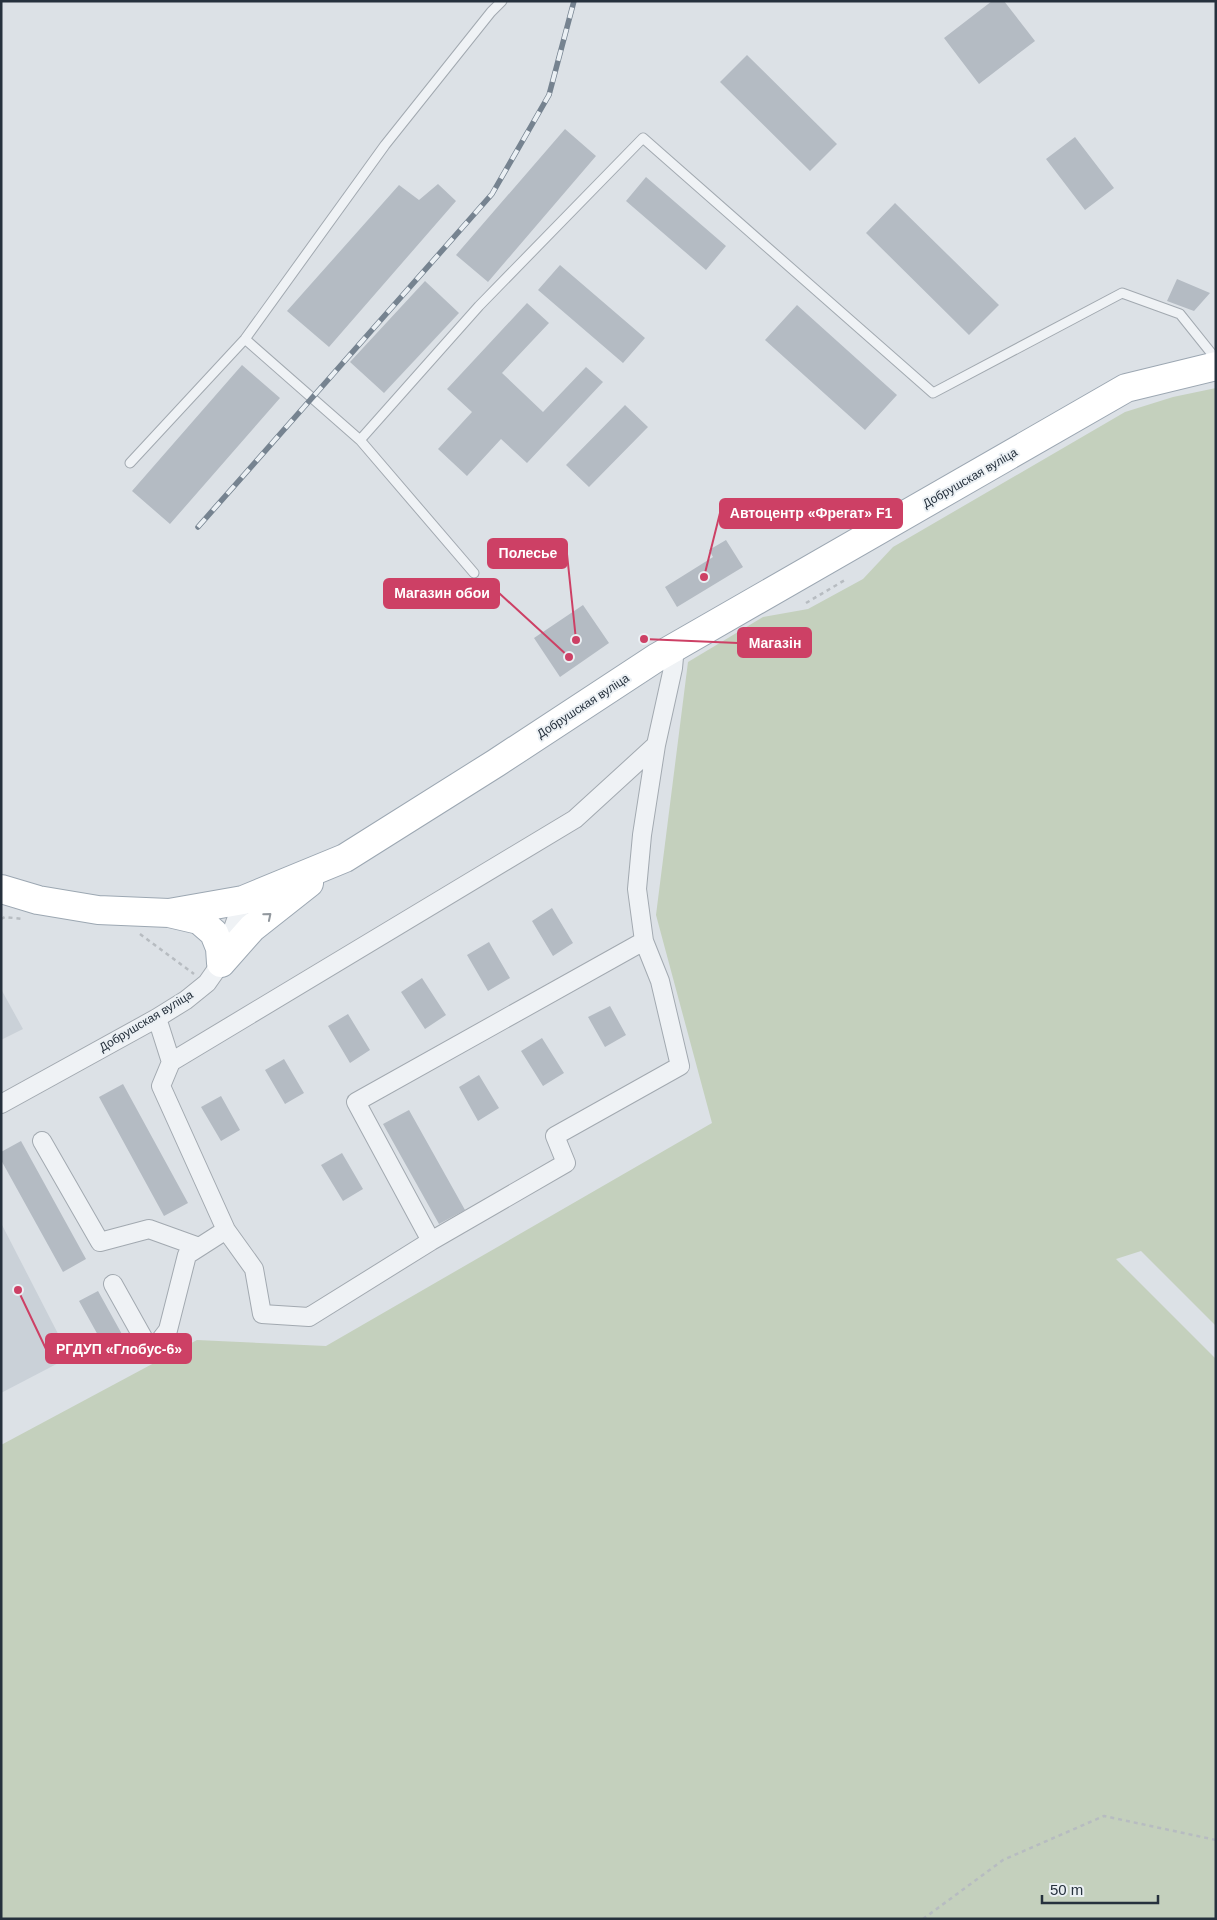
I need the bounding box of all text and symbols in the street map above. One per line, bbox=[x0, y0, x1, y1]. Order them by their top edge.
street label: Добрушская вуліца bbox=[920, 445, 1020, 511]
callout: Автоцентр «Фрегат» F1 bbox=[720, 499, 902, 528]
text: Автоцентр «Фрегат» F1 bbox=[730, 505, 892, 521]
callout: Полесье bbox=[488, 539, 567, 568]
text: Полесье bbox=[499, 545, 558, 561]
callout: Магазин обои bbox=[384, 579, 499, 608]
text: Магазин обои bbox=[394, 585, 490, 601]
callout: Магазін bbox=[738, 628, 811, 657]
text: Магазін bbox=[749, 635, 801, 651]
street label: Добрушская вуліца bbox=[534, 671, 632, 741]
one-way arrow bbox=[262, 913, 271, 921]
street label: Добрушская вуліца bbox=[97, 987, 196, 1055]
callout: РГДУП «Глобус-6» bbox=[46, 1334, 191, 1363]
text: РГДУП «Глобус-6» bbox=[56, 1341, 182, 1357]
scale bar bbox=[1042, 1872, 1158, 1904]
text: 50 m bbox=[1050, 1881, 1083, 1898]

